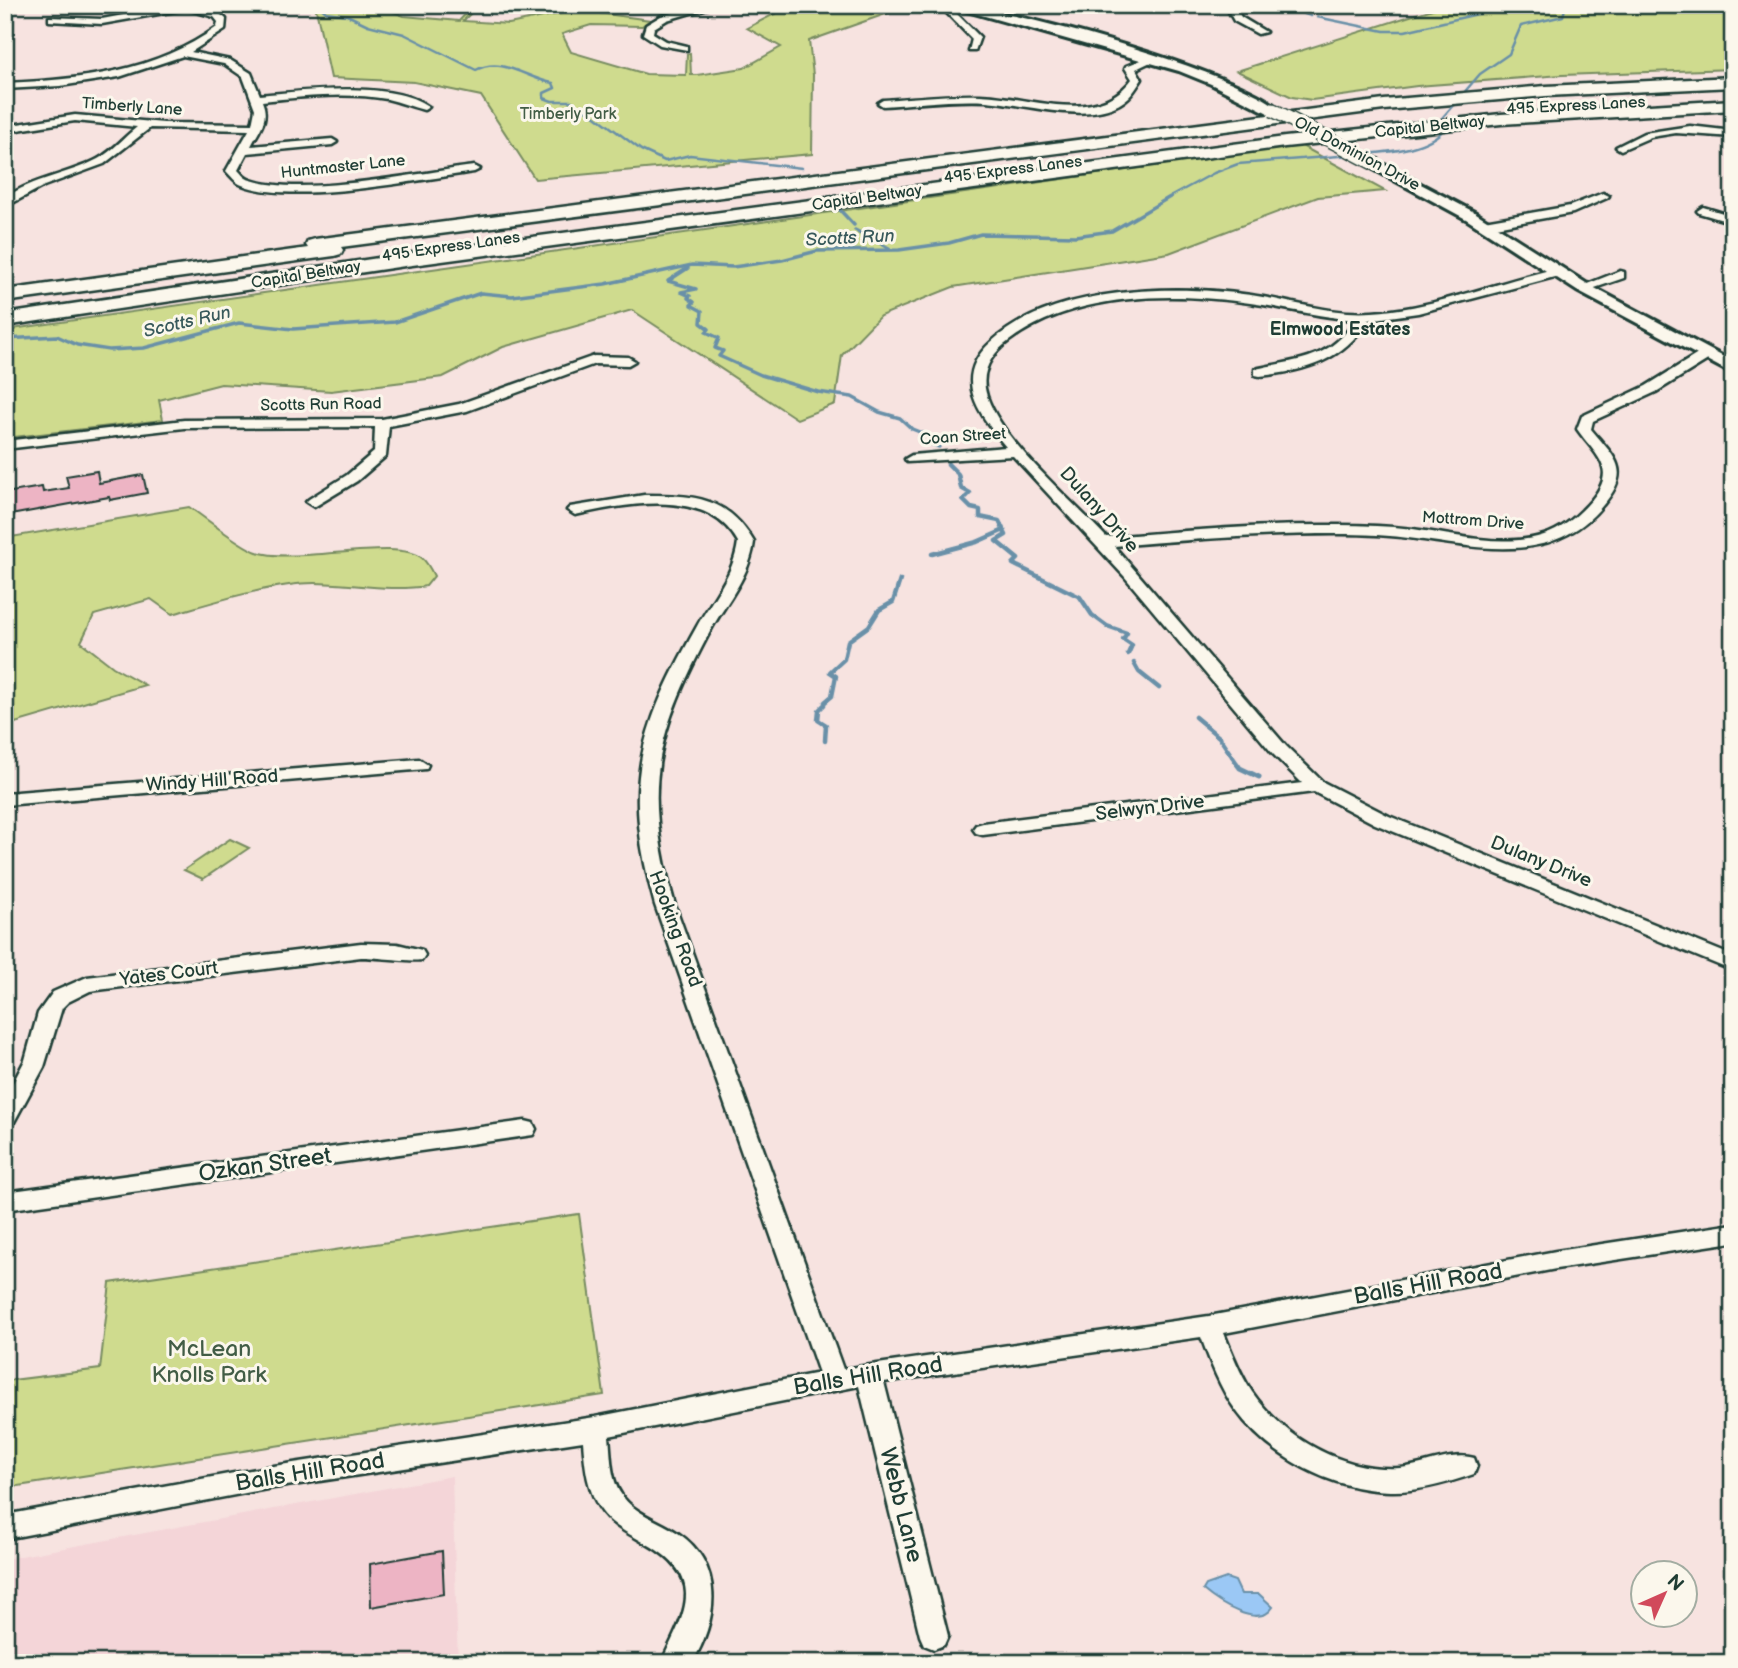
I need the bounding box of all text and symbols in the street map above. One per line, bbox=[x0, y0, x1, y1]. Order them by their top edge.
street label: 495 Express Lanes bbox=[1506, 93, 1646, 119]
street label: Timberly Lane bbox=[81, 94, 183, 120]
park label: Timberly Park bbox=[520, 105, 616, 124]
street label: Capital Beltway bbox=[1374, 112, 1487, 142]
street label: Old Dominion Drive bbox=[1291, 113, 1423, 195]
street label: Huntmaster Lane bbox=[280, 151, 407, 183]
street label: 495 Express Lanes bbox=[943, 152, 1083, 188]
street label: Capital Beltway bbox=[811, 181, 924, 215]
water label: Scotts Run bbox=[805, 225, 895, 251]
street label: 495 Express Lanes bbox=[381, 228, 521, 266]
street label: Capital Beltway bbox=[250, 257, 363, 293]
water label: Scotts Run bbox=[141, 302, 233, 342]
district label: Elmwood Estates bbox=[1270, 319, 1410, 340]
street label: Scotts Run Road bbox=[260, 394, 382, 416]
street label: Coan Street bbox=[919, 425, 1007, 449]
street label: Dulany Drive bbox=[1055, 462, 1143, 558]
street label: Mottrom Drive bbox=[1421, 508, 1525, 534]
street label: Windy Hill Road bbox=[145, 765, 279, 797]
street label: Selwyn Drive bbox=[1094, 790, 1206, 826]
street label: Dulany Drive bbox=[1487, 831, 1595, 893]
street label: Hooking Road bbox=[643, 868, 707, 990]
street label: Yates Court bbox=[118, 957, 220, 992]
street label: Ozkan Street bbox=[197, 1142, 333, 1188]
street label: Balls Hill Road bbox=[1351, 1257, 1505, 1311]
park label: McLean Knolls Park bbox=[152, 1335, 267, 1389]
street label: Balls Hill Road bbox=[791, 1350, 945, 1402]
street label: Webb Lane bbox=[873, 1445, 929, 1565]
street label: Balls Hill Road bbox=[233, 1446, 387, 1498]
north arrow bbox=[1630, 1560, 1700, 1630]
text: N bbox=[1662, 1570, 1688, 1596]

